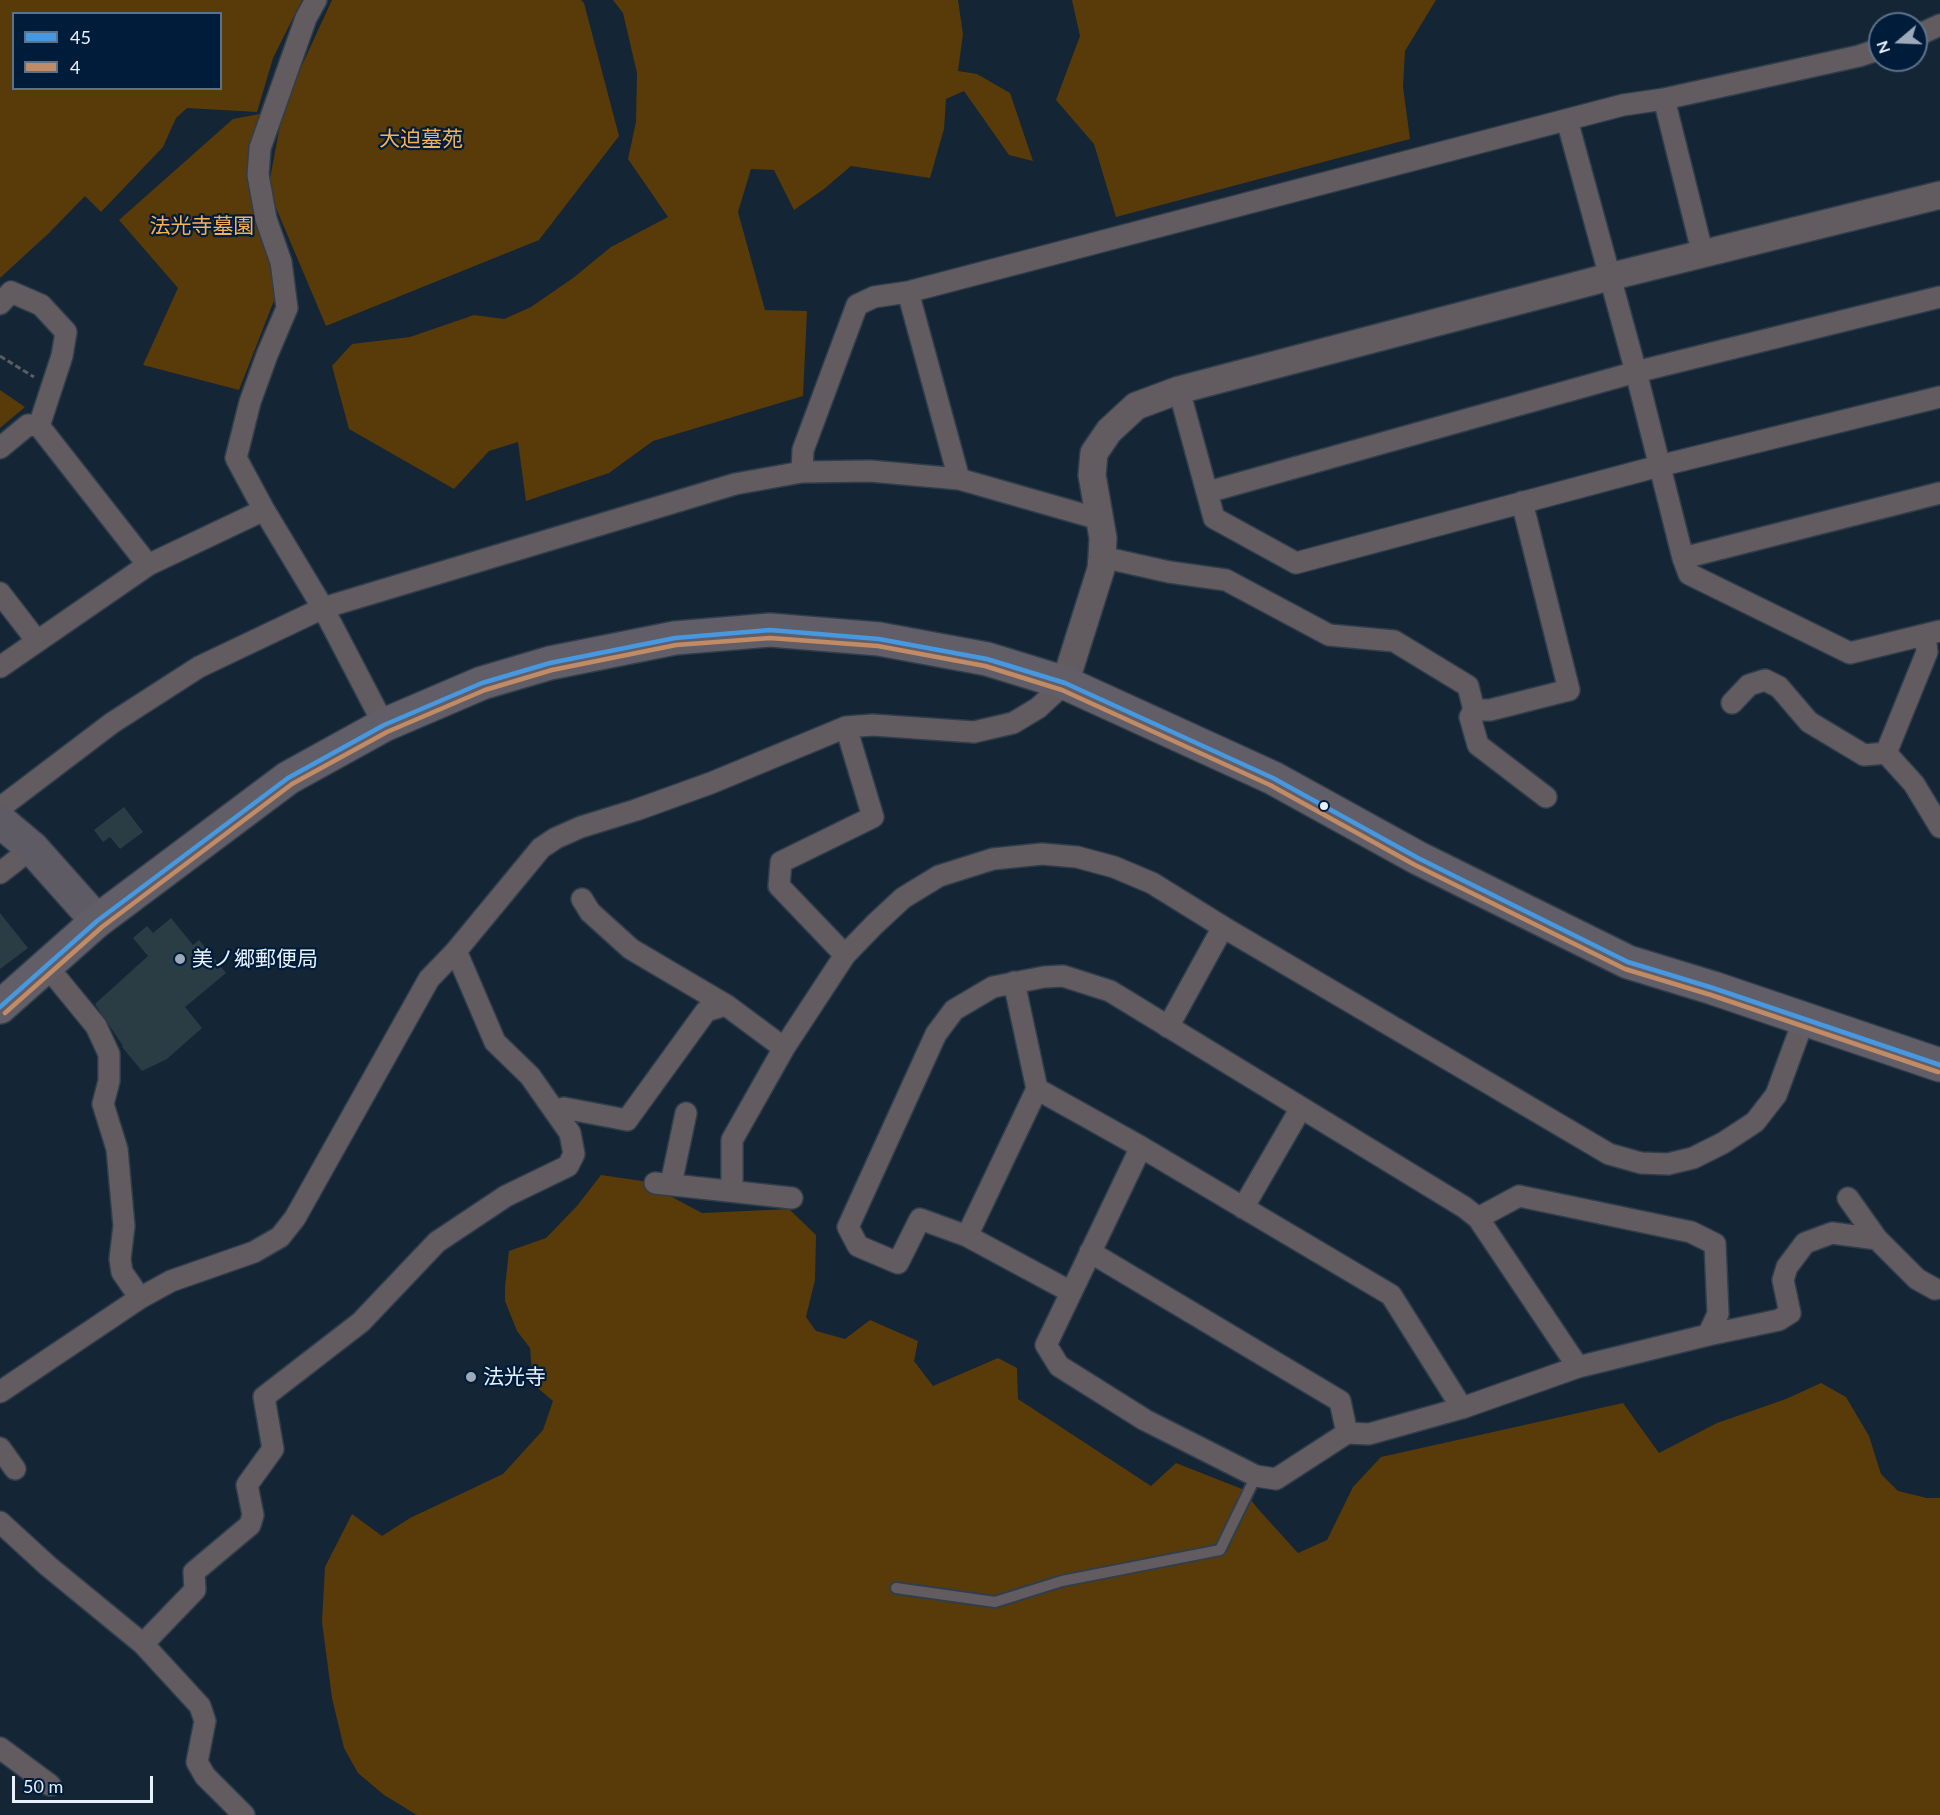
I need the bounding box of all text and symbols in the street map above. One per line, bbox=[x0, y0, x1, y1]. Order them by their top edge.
legend bbox=[12, 12, 222, 90]
north arrow bbox=[1868, 12, 1928, 72]
text: 45 bbox=[70, 26, 91, 48]
text: N bbox=[1871, 38, 1893, 56]
text: 4 bbox=[70, 56, 80, 78]
park label: 大迫墓苑 bbox=[379, 126, 463, 152]
park label: 法光寺墓園 bbox=[150, 213, 254, 239]
unlabelled marker bbox=[1318, 800, 1330, 812]
place label: 美ノ郷郵便局 bbox=[192, 946, 318, 972]
marker: 美ノ郷郵便局 bbox=[173, 952, 187, 966]
place label: 法光寺 bbox=[483, 1364, 546, 1390]
marker: 法光寺 bbox=[464, 1370, 478, 1384]
scale bar bbox=[15, 1764, 156, 1802]
text: 50 m bbox=[23, 1775, 63, 1797]

